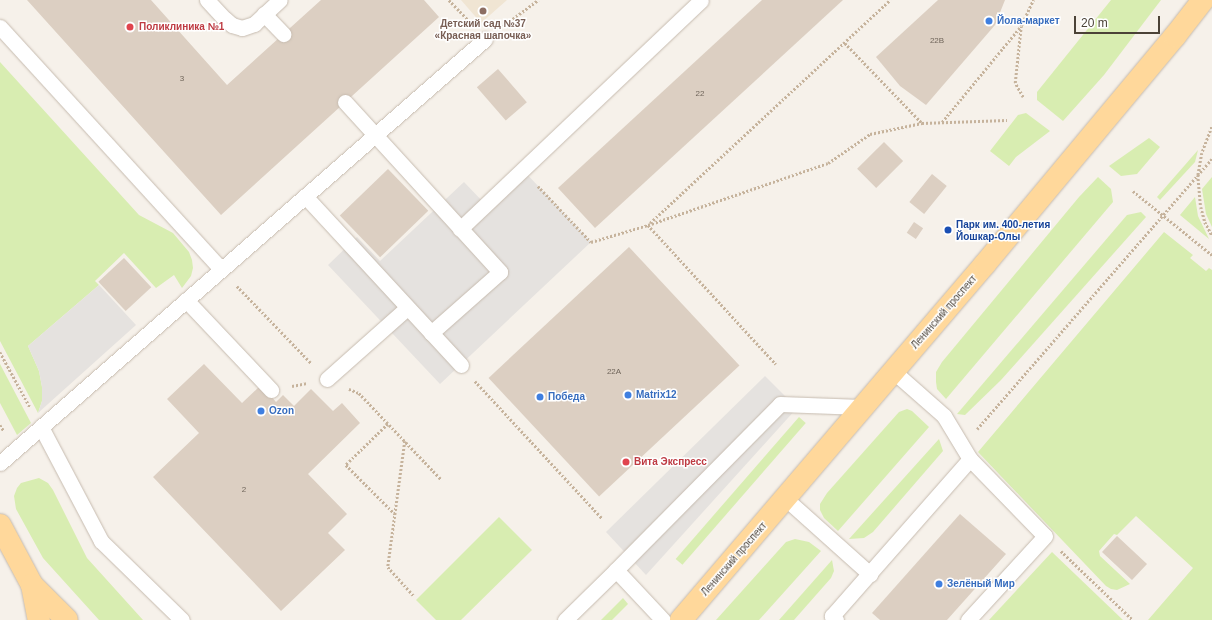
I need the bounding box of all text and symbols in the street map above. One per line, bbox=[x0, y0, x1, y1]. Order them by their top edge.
marker: Детский сад №37 «Красная шапочка» bbox=[478, 6, 488, 16]
scale bar bbox=[1076, 8, 1162, 34]
place label: Йола-маркет bbox=[997, 15, 1060, 27]
marker: Йола-маркет bbox=[984, 16, 994, 26]
text: 20 m bbox=[1081, 16, 1108, 30]
place label: Детский сад №37 «Красная шапочка» bbox=[435, 17, 531, 40]
marker: Поликлиника №1 bbox=[124, 21, 136, 33]
place label: Поликлиника №1 bbox=[139, 21, 224, 33]
house number: 22В bbox=[930, 36, 944, 46]
house number: 3 bbox=[180, 74, 184, 84]
house number: 22 bbox=[696, 89, 704, 99]
place label: Парк им. 400-летия Йошкар-Олы bbox=[956, 218, 1050, 242]
marker: Парк им. 400-летия Йошкар-Олы bbox=[943, 225, 953, 235]
street label: Ленинский проспект bbox=[909, 273, 979, 351]
house number: 22А bbox=[607, 367, 621, 377]
place label: Matrix12 bbox=[636, 389, 677, 401]
marker: Matrix12 bbox=[623, 390, 633, 400]
place label: Победа bbox=[548, 391, 585, 403]
marker: Победа bbox=[535, 392, 545, 402]
place label: Ozon bbox=[269, 405, 294, 417]
marker: Ozon bbox=[256, 406, 266, 416]
place label: Вита Экспресс bbox=[634, 456, 707, 468]
marker: Вита Экспресс bbox=[621, 457, 631, 467]
house number: 2 bbox=[242, 485, 246, 495]
street label: Ленинский проспект bbox=[699, 520, 769, 598]
place label: Зелёный Мир bbox=[947, 578, 1015, 590]
marker: Зелёный Мир bbox=[934, 579, 944, 589]

